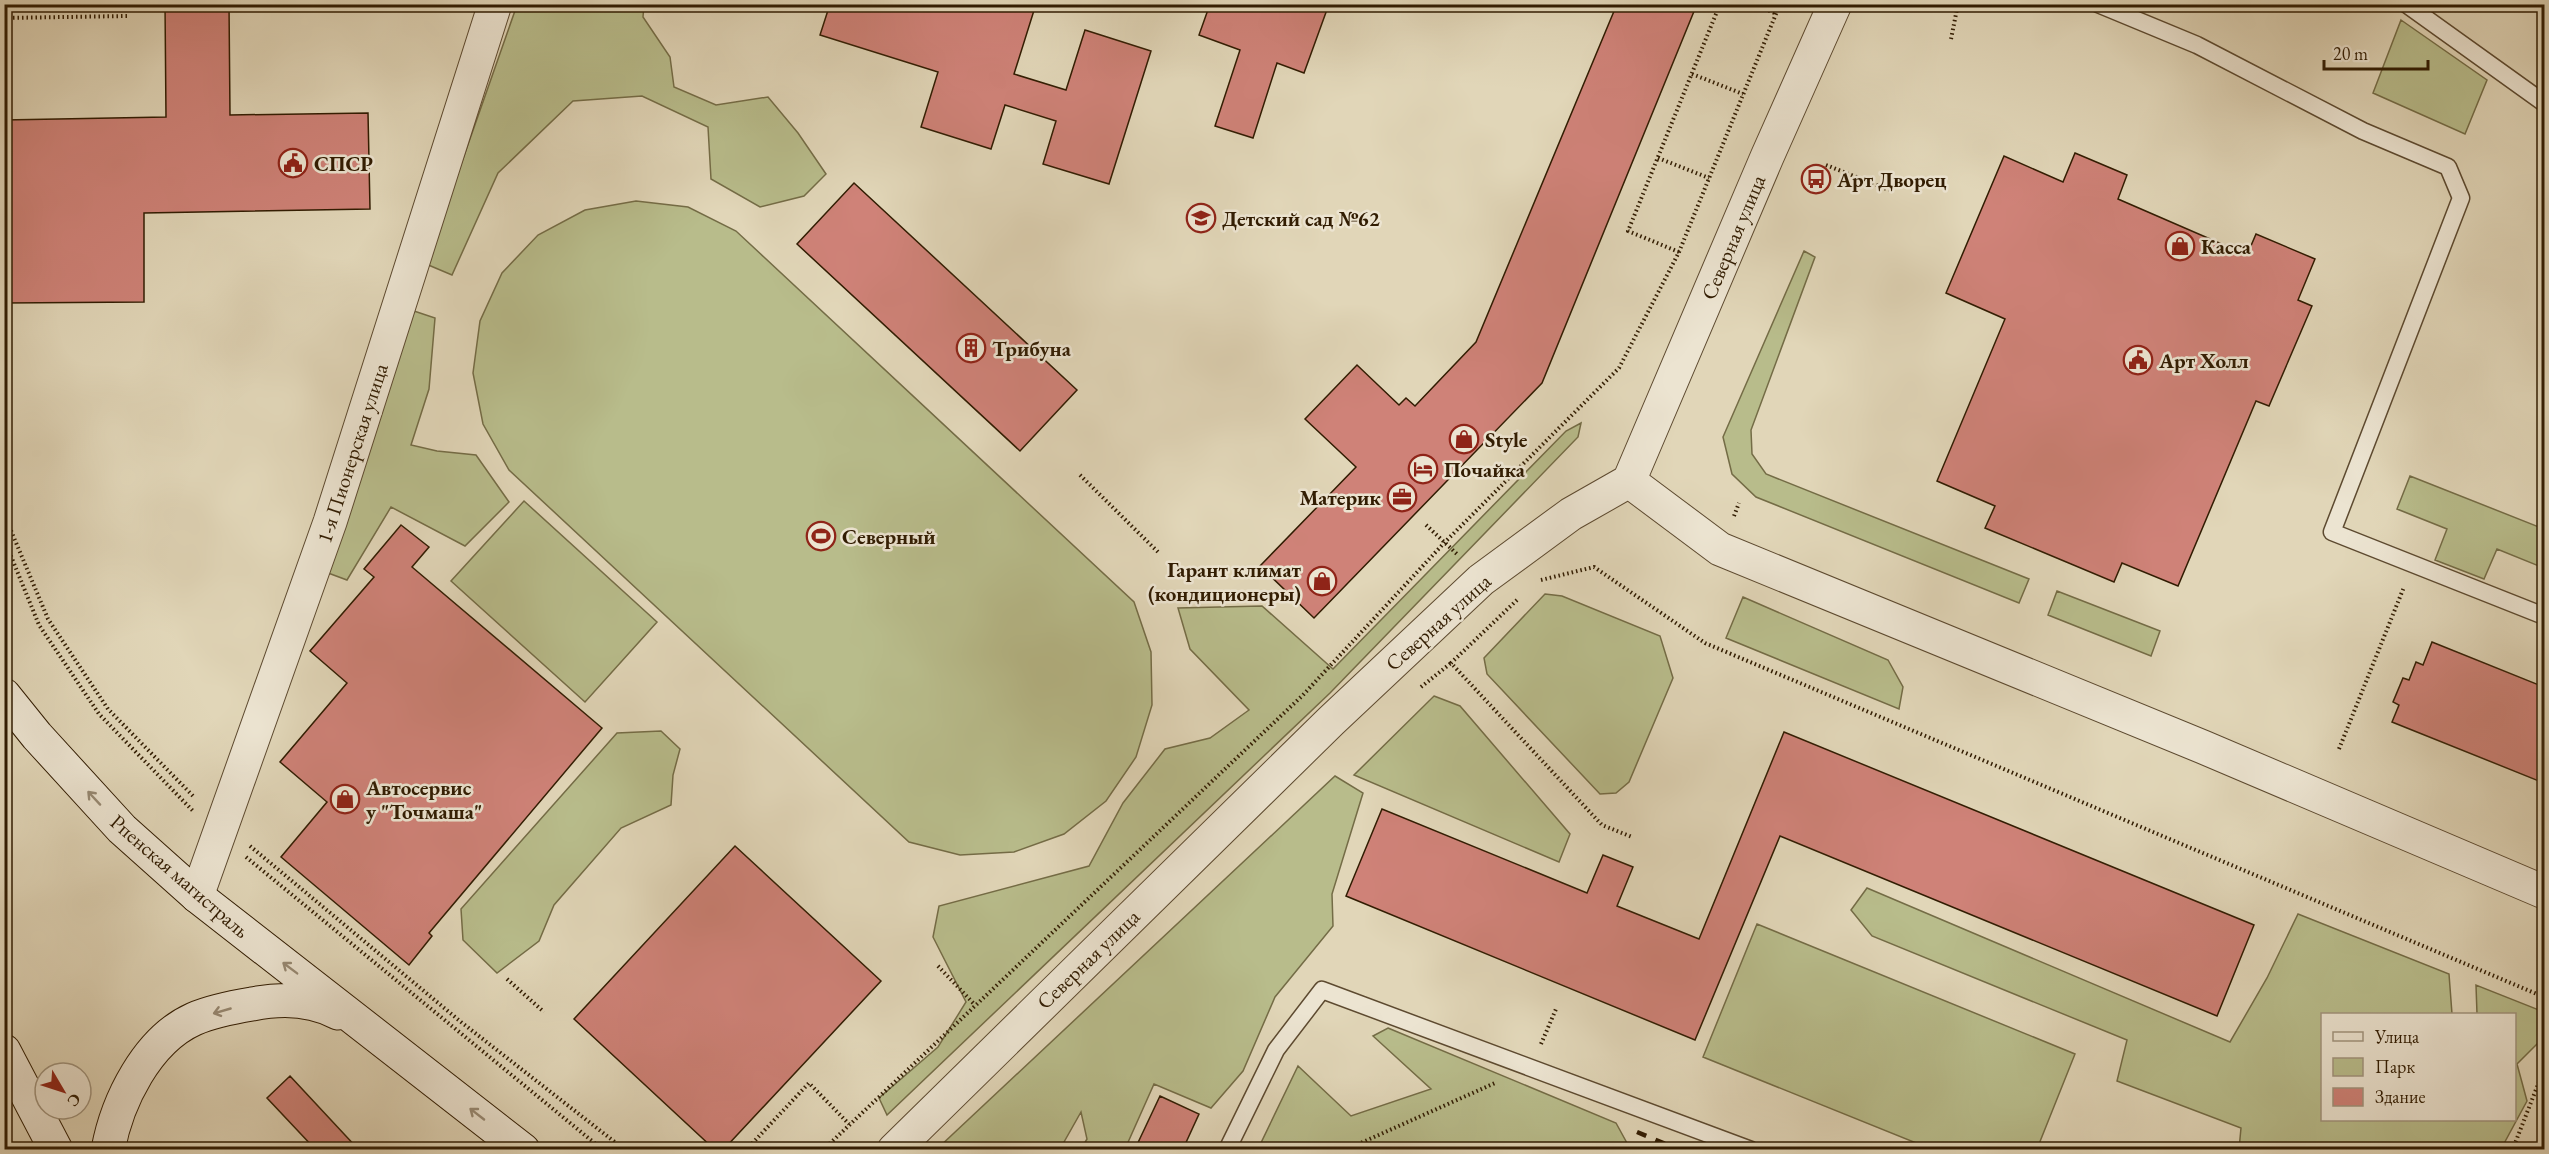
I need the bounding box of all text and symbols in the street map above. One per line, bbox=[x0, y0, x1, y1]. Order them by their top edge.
scale bar bbox=[2324, 33, 2428, 71]
text: 20 m bbox=[2333, 42, 2368, 65]
public building icon: СПСР bbox=[277, 147, 309, 179]
place label: СПСР bbox=[314, 150, 373, 177]
bus stop icon: Арт Дворец bbox=[1800, 163, 1832, 195]
place label: Арт Дворец bbox=[1836, 166, 1947, 193]
street label: Северная улица bbox=[1695, 170, 1772, 304]
school or university icon: Детский сад №62 bbox=[1185, 202, 1217, 234]
place label: Детский сад №62 bbox=[1222, 205, 1380, 232]
shop icon: Касса bbox=[2164, 230, 2196, 262]
place label: Касса bbox=[2201, 233, 2252, 260]
building icon: Трибуна bbox=[955, 332, 987, 364]
place label: Трибуна bbox=[992, 335, 1072, 362]
public building icon: Арт Холл bbox=[2122, 344, 2154, 376]
place label: Арт Холл bbox=[2158, 347, 2249, 374]
street label: 1-я Пионерская улица bbox=[310, 359, 394, 546]
shop icon: Style bbox=[1448, 423, 1480, 455]
place label: Style bbox=[1485, 426, 1528, 453]
hotel icon: Почайка bbox=[1407, 453, 1439, 485]
place label: Почайка bbox=[1444, 456, 1526, 483]
office icon: Материк bbox=[1386, 481, 1418, 513]
place label: Материк bbox=[1299, 484, 1381, 511]
sports icon: Северный bbox=[805, 520, 837, 552]
place label: Северный bbox=[842, 523, 936, 550]
place label: Гарант климат (кондиционеры) bbox=[1148, 556, 1302, 607]
shop icon: Гарант климат (кондиционеры) bbox=[1306, 565, 1338, 597]
street label: Северная улица bbox=[1380, 567, 1497, 677]
place label: Автосервис у "Точмаша" bbox=[365, 774, 482, 825]
shop icon: Автосервис у "Точмаша" bbox=[329, 783, 361, 815]
one-way arrow bbox=[87, 791, 101, 806]
street label: Рпенская магистраль bbox=[105, 808, 255, 944]
street label: Северная улица bbox=[1031, 903, 1146, 1015]
one-way arrow bbox=[282, 961, 298, 974]
one-way arrow bbox=[213, 1006, 232, 1017]
legend bbox=[2321, 1013, 2516, 1121]
text: Улица bbox=[2374, 1025, 2420, 1048]
text: Парк bbox=[2375, 1055, 2415, 1078]
north arrow bbox=[33, 1061, 93, 1121]
text: Здание bbox=[2375, 1085, 2425, 1108]
text: С bbox=[63, 1089, 86, 1111]
one-way arrow bbox=[469, 1107, 485, 1120]

